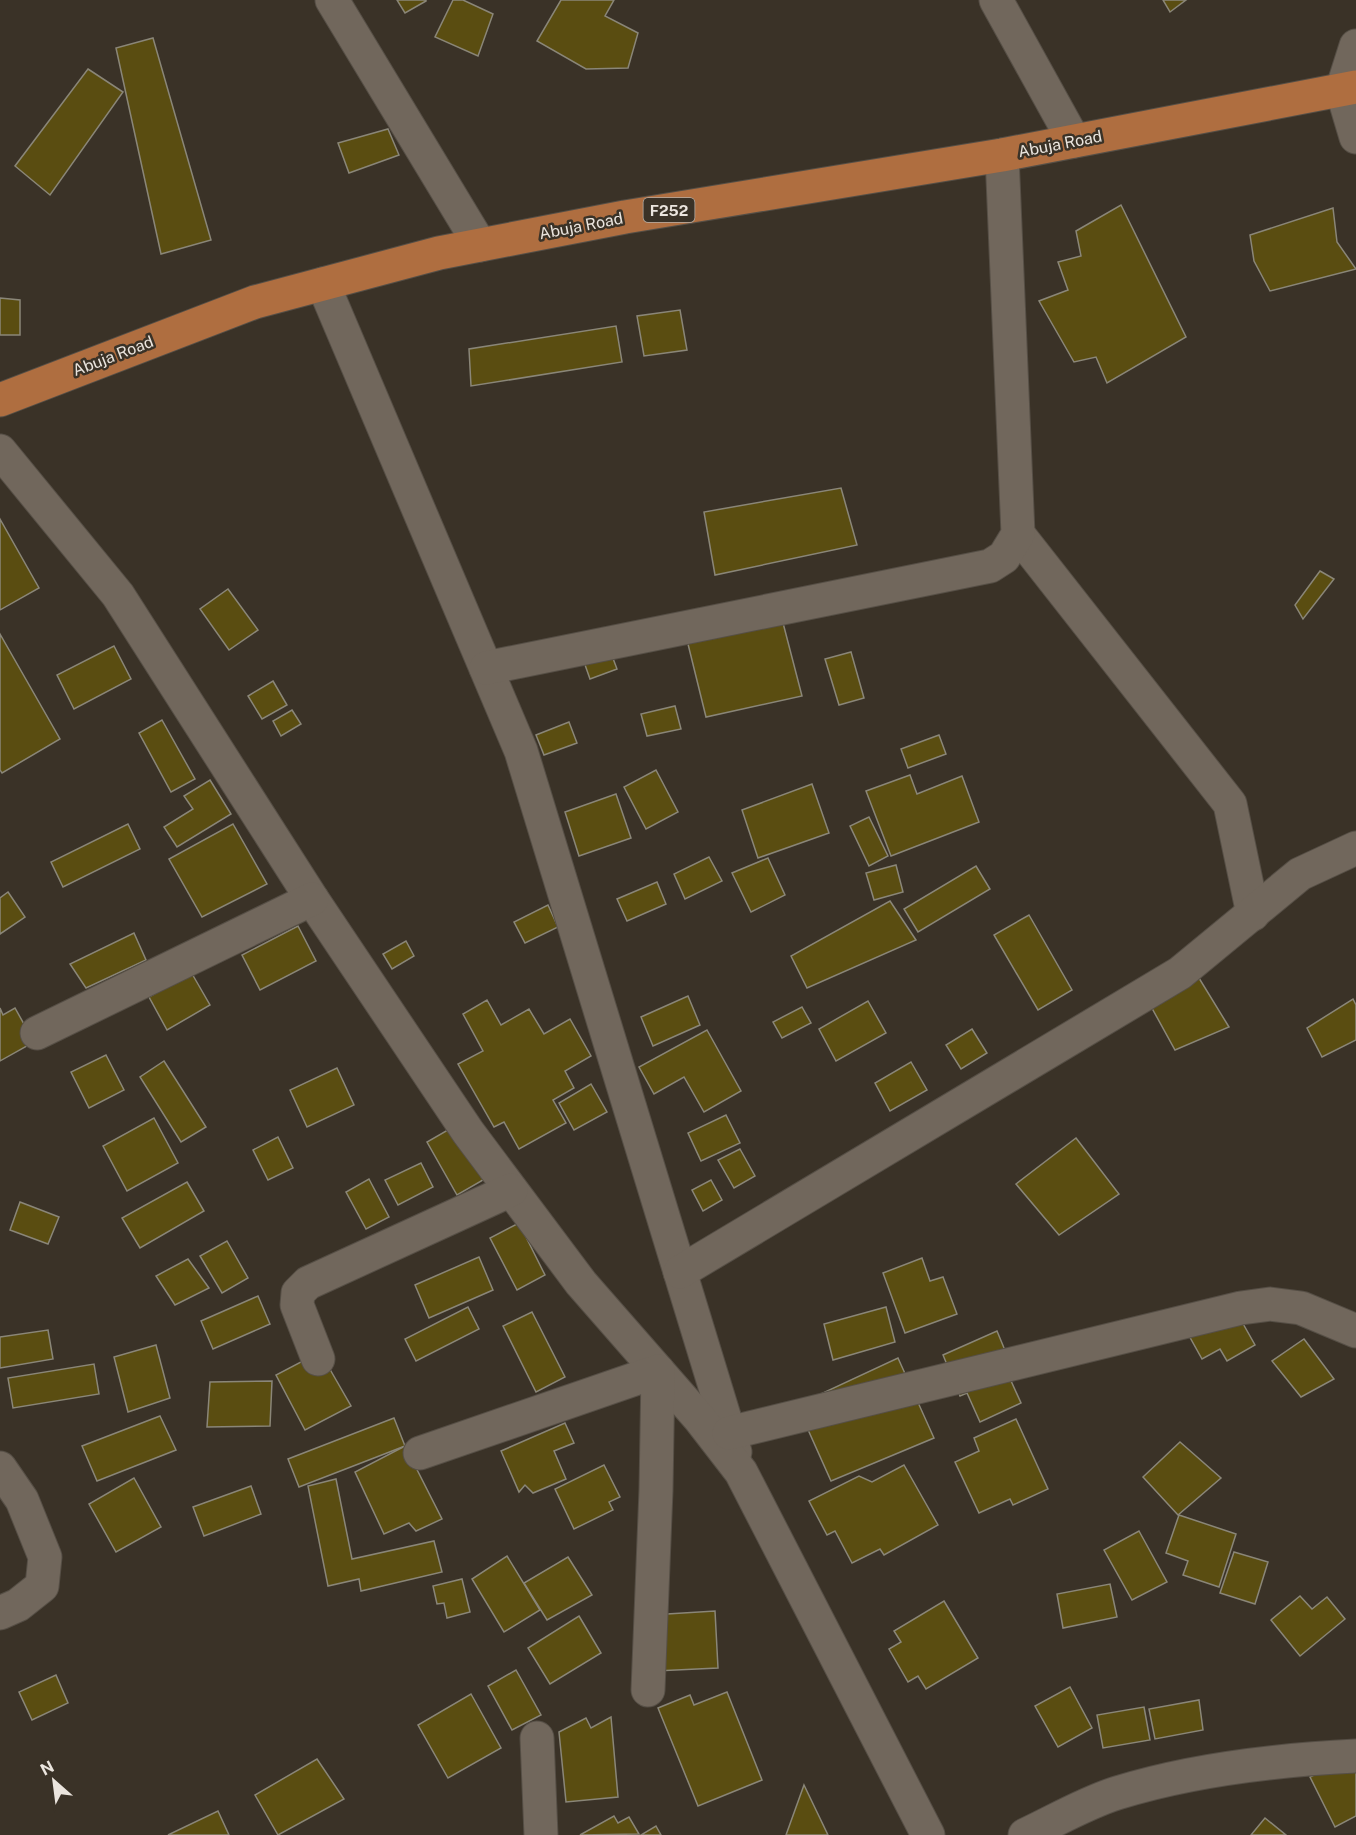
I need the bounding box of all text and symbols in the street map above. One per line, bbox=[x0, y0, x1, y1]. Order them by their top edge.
street label: Abuja Road bbox=[1016, 127, 1104, 161]
road number: F252 bbox=[644, 198, 694, 222]
street label: Abuja Road bbox=[537, 209, 625, 243]
street label: Abuja Road bbox=[70, 332, 156, 380]
north arrow bbox=[24, 1751, 84, 1811]
text: N bbox=[37, 1757, 57, 1780]

